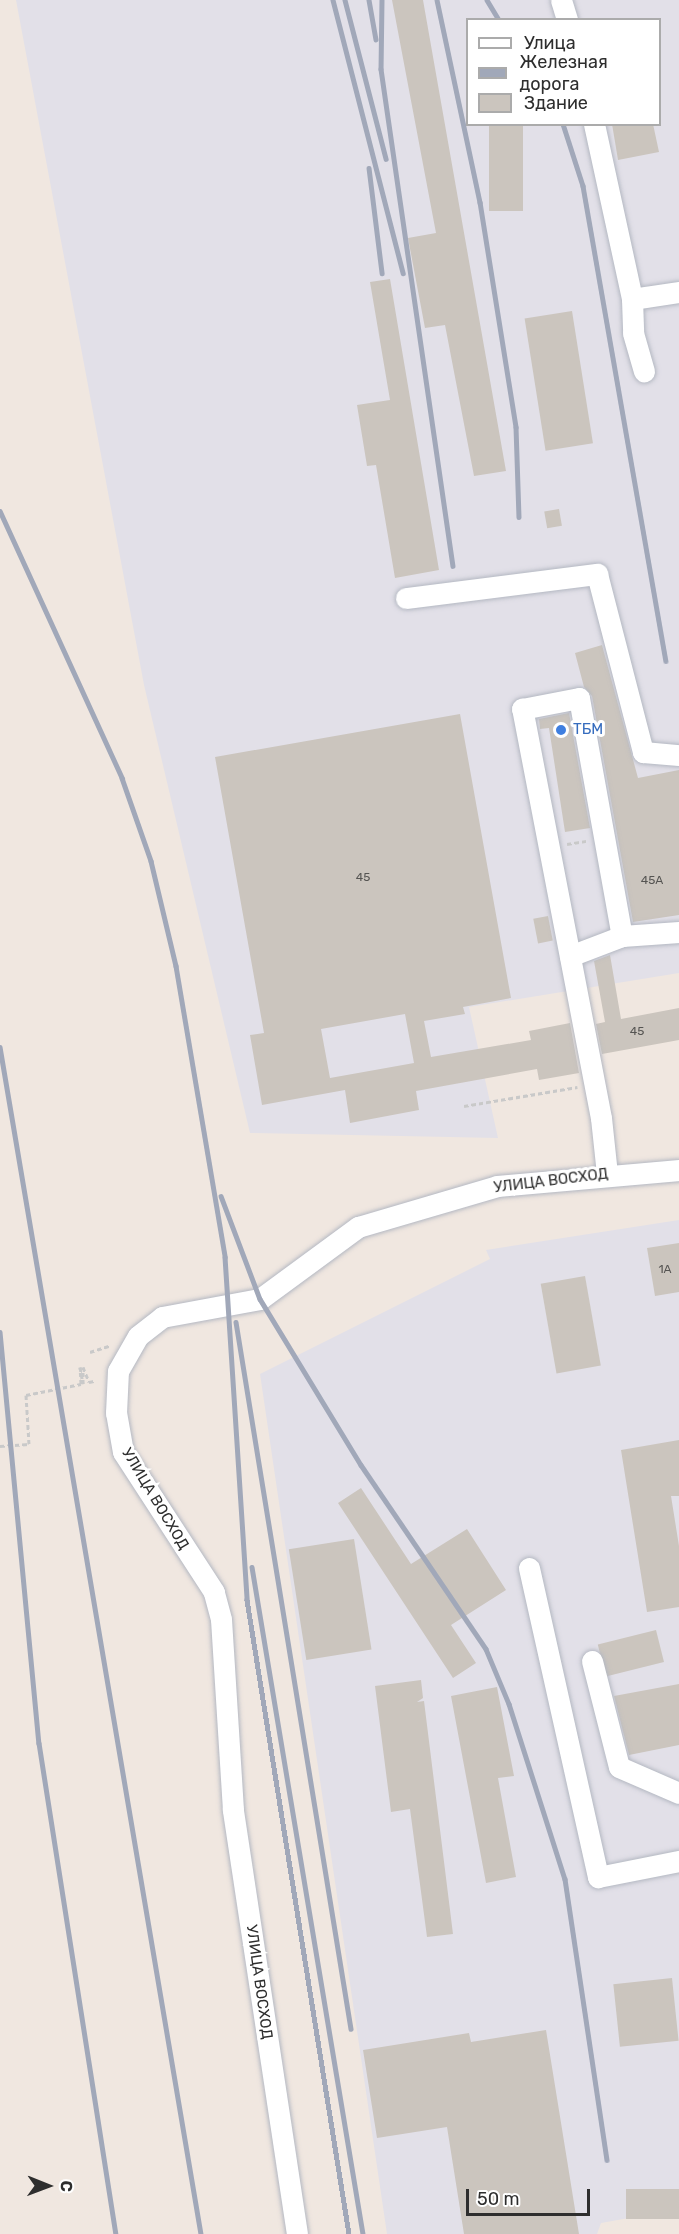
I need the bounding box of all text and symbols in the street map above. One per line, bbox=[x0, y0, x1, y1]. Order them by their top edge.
legend bbox=[466, 18, 661, 126]
text: Улица bbox=[524, 32, 576, 54]
text: Железная дорога bbox=[519, 51, 608, 95]
text: Здание bbox=[524, 92, 588, 114]
place label: ТБМ bbox=[573, 721, 603, 739]
marker: ТБМ bbox=[554, 723, 568, 737]
house number: 45 bbox=[356, 871, 370, 885]
house number: 45А bbox=[641, 874, 663, 888]
house number: 45 bbox=[630, 1025, 644, 1039]
street label: УЛИЦА ВОСХОД bbox=[493, 1165, 609, 1197]
house number: 1А bbox=[658, 1263, 672, 1277]
street label: УЛИЦА ВОСХОД bbox=[118, 1445, 192, 1553]
street label: УЛИЦА ВОСХОД bbox=[242, 1924, 276, 2040]
north arrow bbox=[18, 2156, 78, 2216]
scale bar bbox=[469, 2177, 594, 2215]
text: С bbox=[57, 2181, 76, 2192]
text: 50 m bbox=[477, 2188, 520, 2210]

